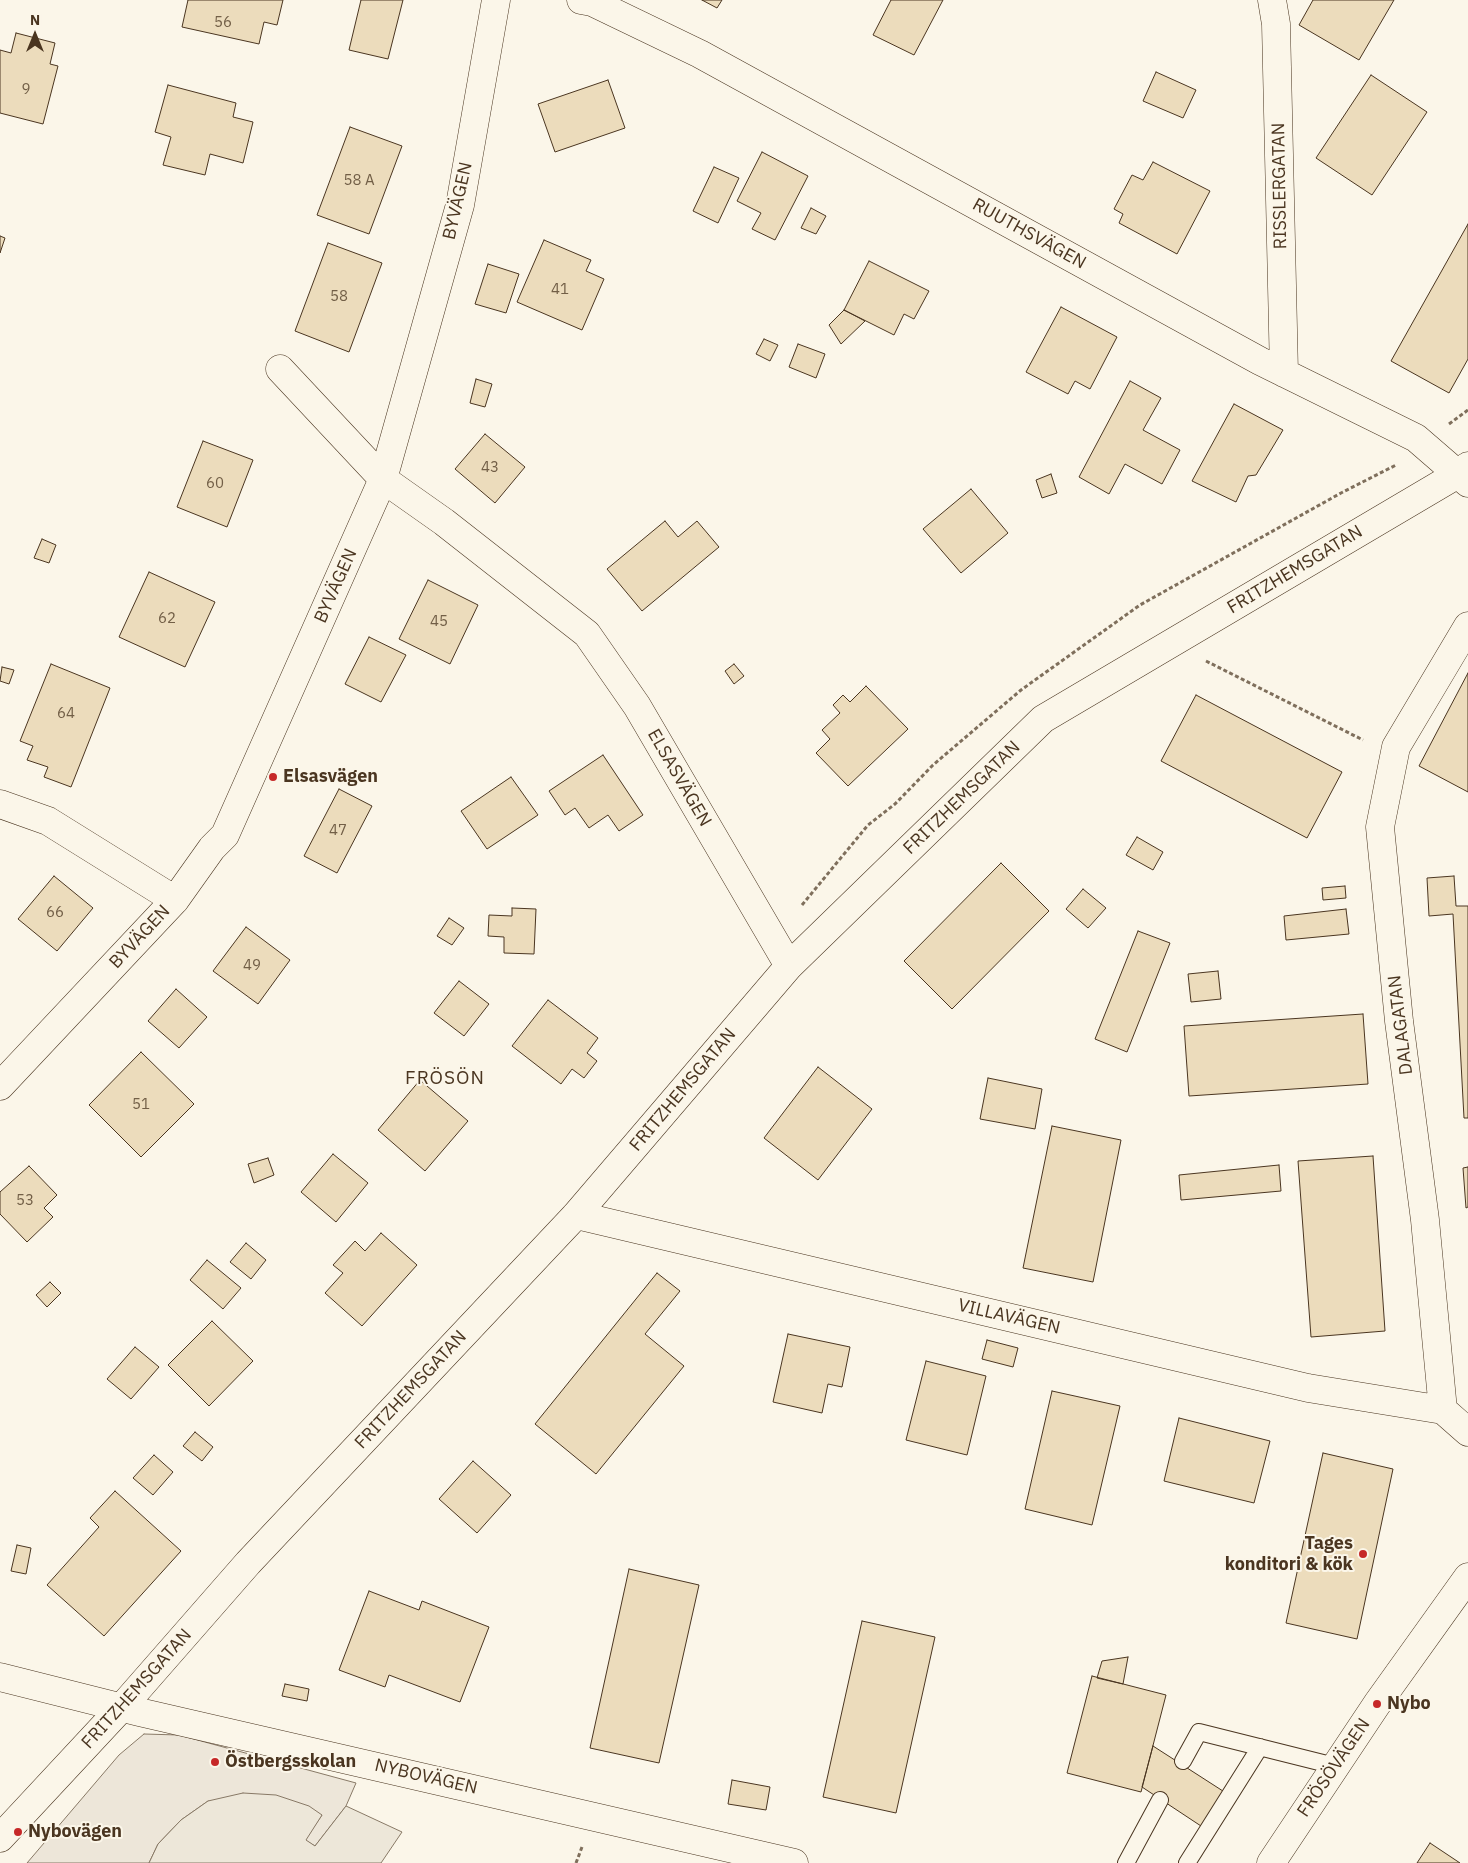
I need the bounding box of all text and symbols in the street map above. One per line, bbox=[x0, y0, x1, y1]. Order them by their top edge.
north arrow bbox=[10, 10, 60, 60]
text: N bbox=[30, 11, 40, 29]
house number: 56 bbox=[214, 14, 232, 32]
house number: 9 bbox=[22, 81, 30, 99]
street label: RISSLERGATAN bbox=[1268, 123, 1292, 249]
street label: BYVÄGEN bbox=[439, 160, 477, 242]
house number: 58 A bbox=[343, 172, 375, 190]
street label: RUUTHSVÄGEN bbox=[968, 194, 1090, 274]
house number: 41 bbox=[551, 281, 569, 299]
house number: 58 bbox=[330, 288, 348, 306]
house number: 43 bbox=[481, 459, 499, 477]
house number: 60 bbox=[206, 475, 224, 493]
street label: FRITZHEMSGATAN bbox=[1223, 521, 1367, 619]
street label: BYVÄGEN bbox=[310, 545, 362, 627]
house number: 62 bbox=[158, 610, 176, 628]
house number: 45 bbox=[430, 613, 448, 631]
house number: 64 bbox=[57, 705, 75, 723]
street label: ELSASVÄGEN bbox=[642, 725, 716, 831]
street label: FRITZHEMSGATAN bbox=[899, 737, 1025, 859]
place label: Elsasvägen bbox=[283, 766, 378, 788]
marker: Elsasvägen bbox=[267, 771, 279, 783]
house number: 47 bbox=[329, 822, 347, 840]
street label: BYVÄGEN bbox=[105, 901, 175, 973]
house number: 66 bbox=[46, 904, 64, 922]
house number: 49 bbox=[243, 957, 261, 975]
street label: DALAGATAN bbox=[1384, 974, 1418, 1076]
street label: FRITZHEMSGATAN bbox=[625, 1024, 741, 1156]
district label: FRÖSÖN bbox=[404, 1068, 486, 1090]
house number: 51 bbox=[132, 1096, 150, 1114]
house number: 53 bbox=[16, 1192, 34, 1210]
street label: VILLAVÄGEN bbox=[956, 1295, 1062, 1339]
street label: FRITZHEMSGATAN bbox=[351, 1326, 471, 1454]
place label: Tages konditori & kök bbox=[1225, 1533, 1353, 1576]
marker: Tages konditori & kök bbox=[1357, 1548, 1369, 1560]
street label: FRITZHEMSGATAN bbox=[77, 1625, 197, 1753]
place label: Nybo bbox=[1387, 1693, 1431, 1715]
marker: Nybo bbox=[1371, 1698, 1383, 1710]
street label: FRÖSÖVÄGEN bbox=[1293, 1715, 1375, 1821]
place label: Östbergsskolan bbox=[225, 1751, 356, 1773]
street label: NYBOVÄGEN bbox=[372, 1755, 480, 1799]
marker: Östbergsskolan bbox=[209, 1756, 221, 1768]
place label: Nybovägen bbox=[28, 1821, 122, 1843]
marker: Nybovägen bbox=[12, 1826, 24, 1838]

